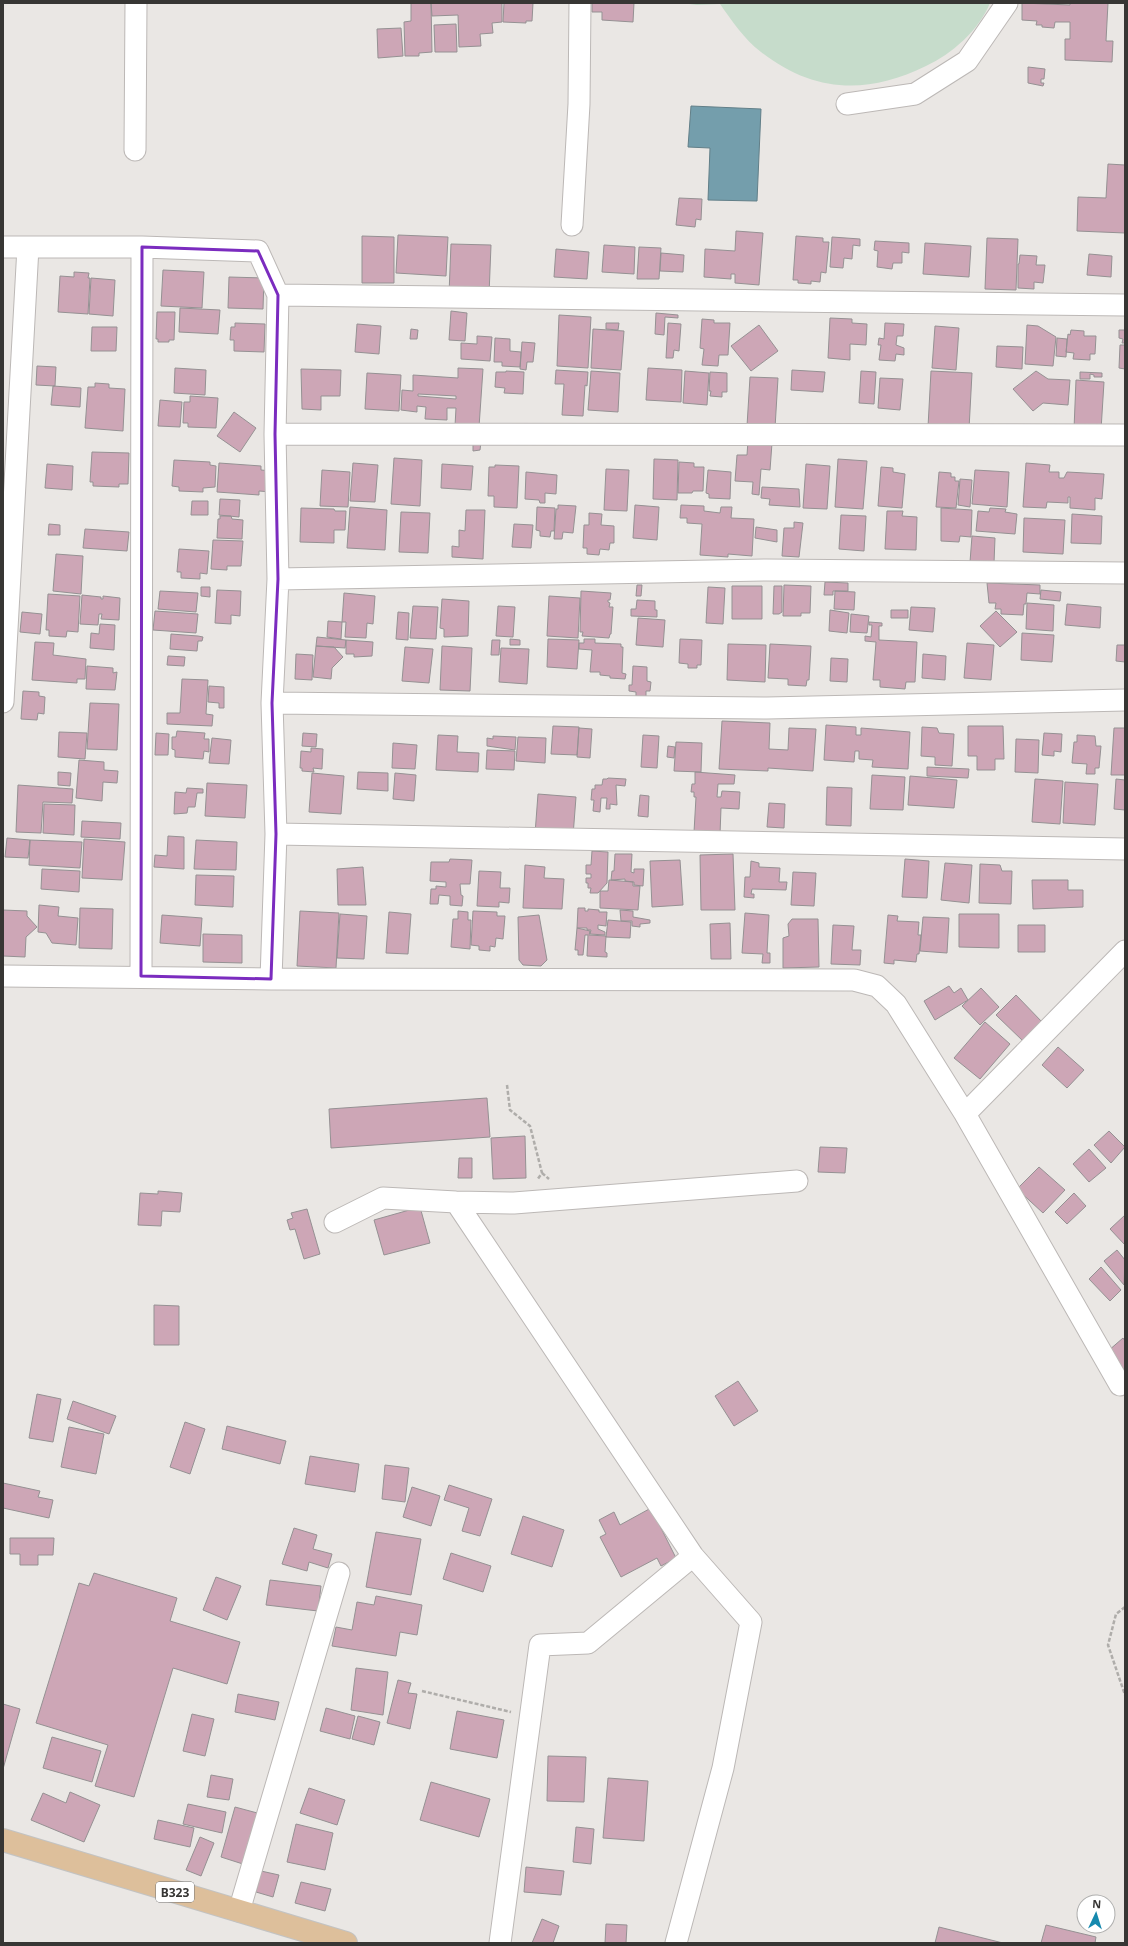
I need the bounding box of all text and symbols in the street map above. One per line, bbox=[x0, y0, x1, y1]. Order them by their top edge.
road number: B323 bbox=[156, 1882, 194, 1902]
north arrow bbox=[1076, 1894, 1116, 1934]
text: N bbox=[1092, 1896, 1102, 1911]

